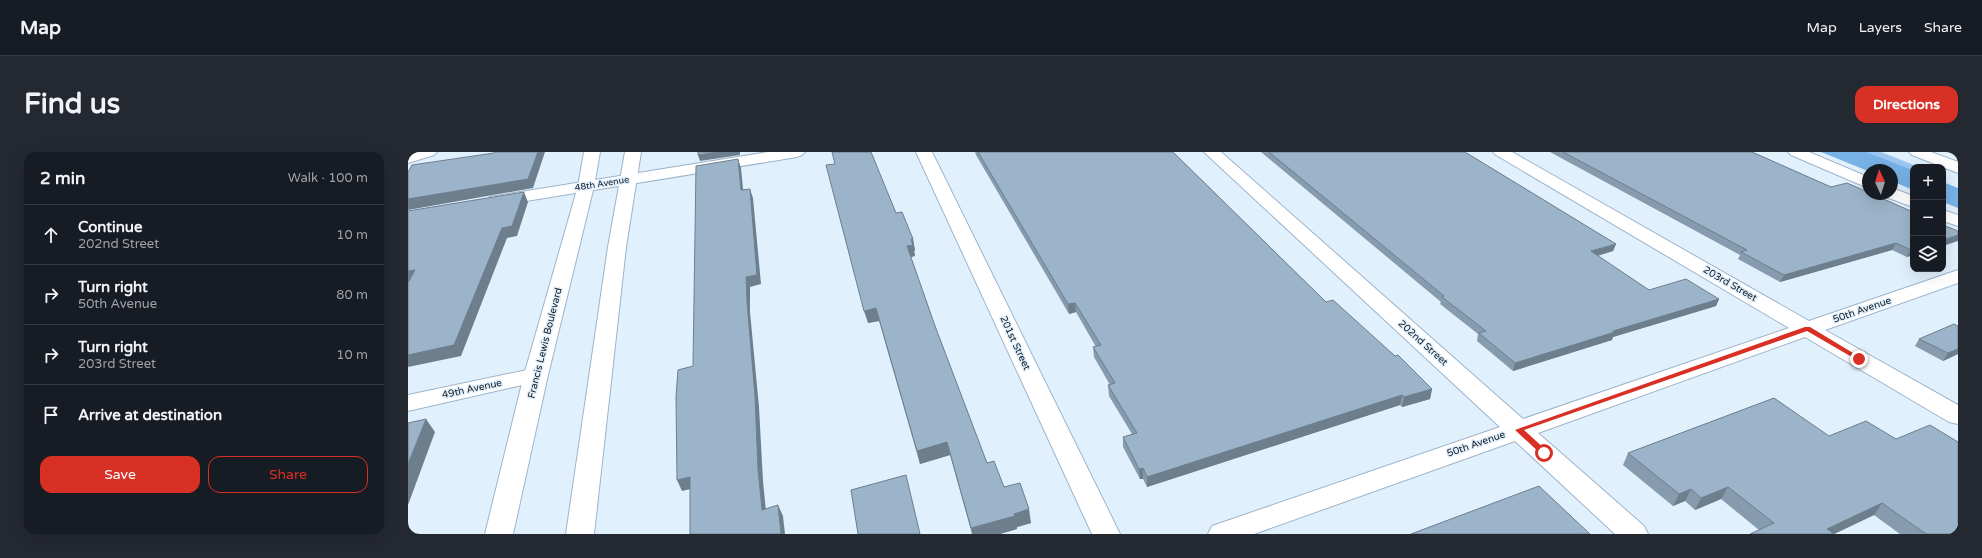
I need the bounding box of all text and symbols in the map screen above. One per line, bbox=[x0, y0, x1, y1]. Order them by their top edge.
text: Map bbox=[20, 17, 61, 39]
text: Map bbox=[1807, 19, 1837, 36]
text: Layers bbox=[1859, 19, 1902, 36]
text: Share bbox=[1924, 19, 1962, 36]
button: Directions bbox=[1855, 86, 1958, 123]
text: Find us bbox=[24, 87, 120, 121]
north arrow bbox=[1862, 164, 1898, 200]
map controls bbox=[1910, 164, 1946, 272]
button: + bbox=[1910, 164, 1946, 200]
text: 2 min bbox=[40, 168, 85, 189]
text: Walk · 100 m bbox=[288, 170, 368, 186]
street label: 48th Avenue bbox=[574, 174, 630, 194]
button: − bbox=[1910, 200, 1946, 236]
text: Continue bbox=[78, 218, 142, 236]
icon: ahead bbox=[40, 224, 62, 246]
text: 10 m bbox=[336, 227, 368, 243]
text: 202nd Street bbox=[78, 236, 159, 252]
button: layers bbox=[1910, 236, 1946, 272]
street label: 203rd Street bbox=[1701, 264, 1759, 304]
text: Turn right bbox=[78, 278, 148, 296]
icon: right bbox=[40, 284, 62, 306]
street label: Francis Lewis Boulevard bbox=[525, 286, 565, 400]
text: 80 m bbox=[336, 287, 368, 303]
street label: 50th Avenue bbox=[1831, 294, 1893, 326]
text: 50th Avenue bbox=[78, 296, 157, 312]
street label: 201st Street bbox=[997, 314, 1033, 372]
street label: 202nd Street bbox=[1396, 318, 1450, 368]
text: Turn right bbox=[78, 338, 148, 356]
icon: right bbox=[40, 344, 62, 366]
text: 10 m bbox=[336, 347, 368, 363]
route end bbox=[1850, 350, 1868, 368]
text: 203rd Street bbox=[78, 356, 156, 372]
street label: 49th Avenue bbox=[441, 377, 503, 401]
icon: arrive bbox=[40, 404, 62, 426]
text: Arrive at destination bbox=[78, 406, 222, 424]
street label: 50th Avenue bbox=[1445, 428, 1507, 460]
route start bbox=[1535, 444, 1553, 462]
button: Save bbox=[40, 456, 200, 493]
button: Share bbox=[208, 456, 368, 493]

